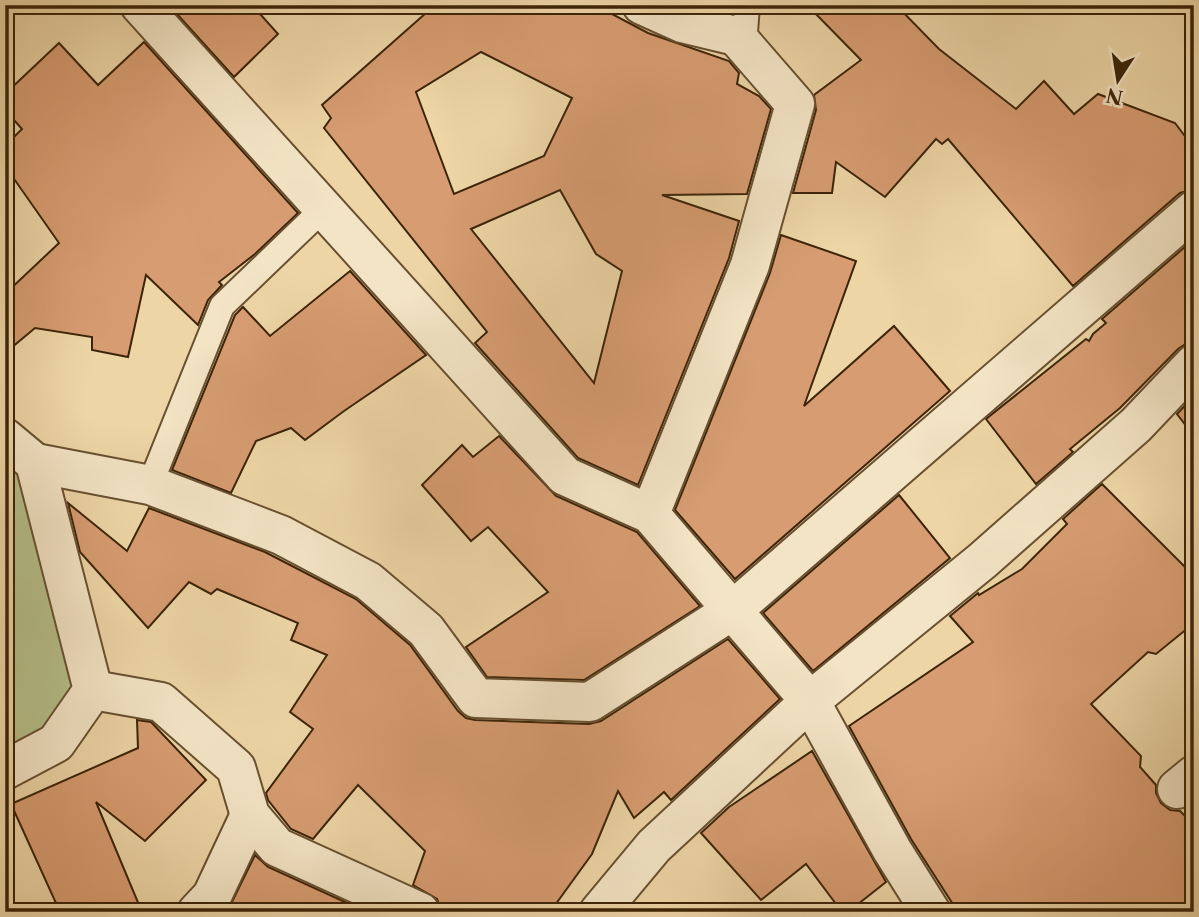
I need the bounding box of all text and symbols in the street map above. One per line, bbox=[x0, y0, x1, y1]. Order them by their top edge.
north arrow bbox=[1084, 46, 1154, 116]
text: N bbox=[1104, 83, 1125, 109]

